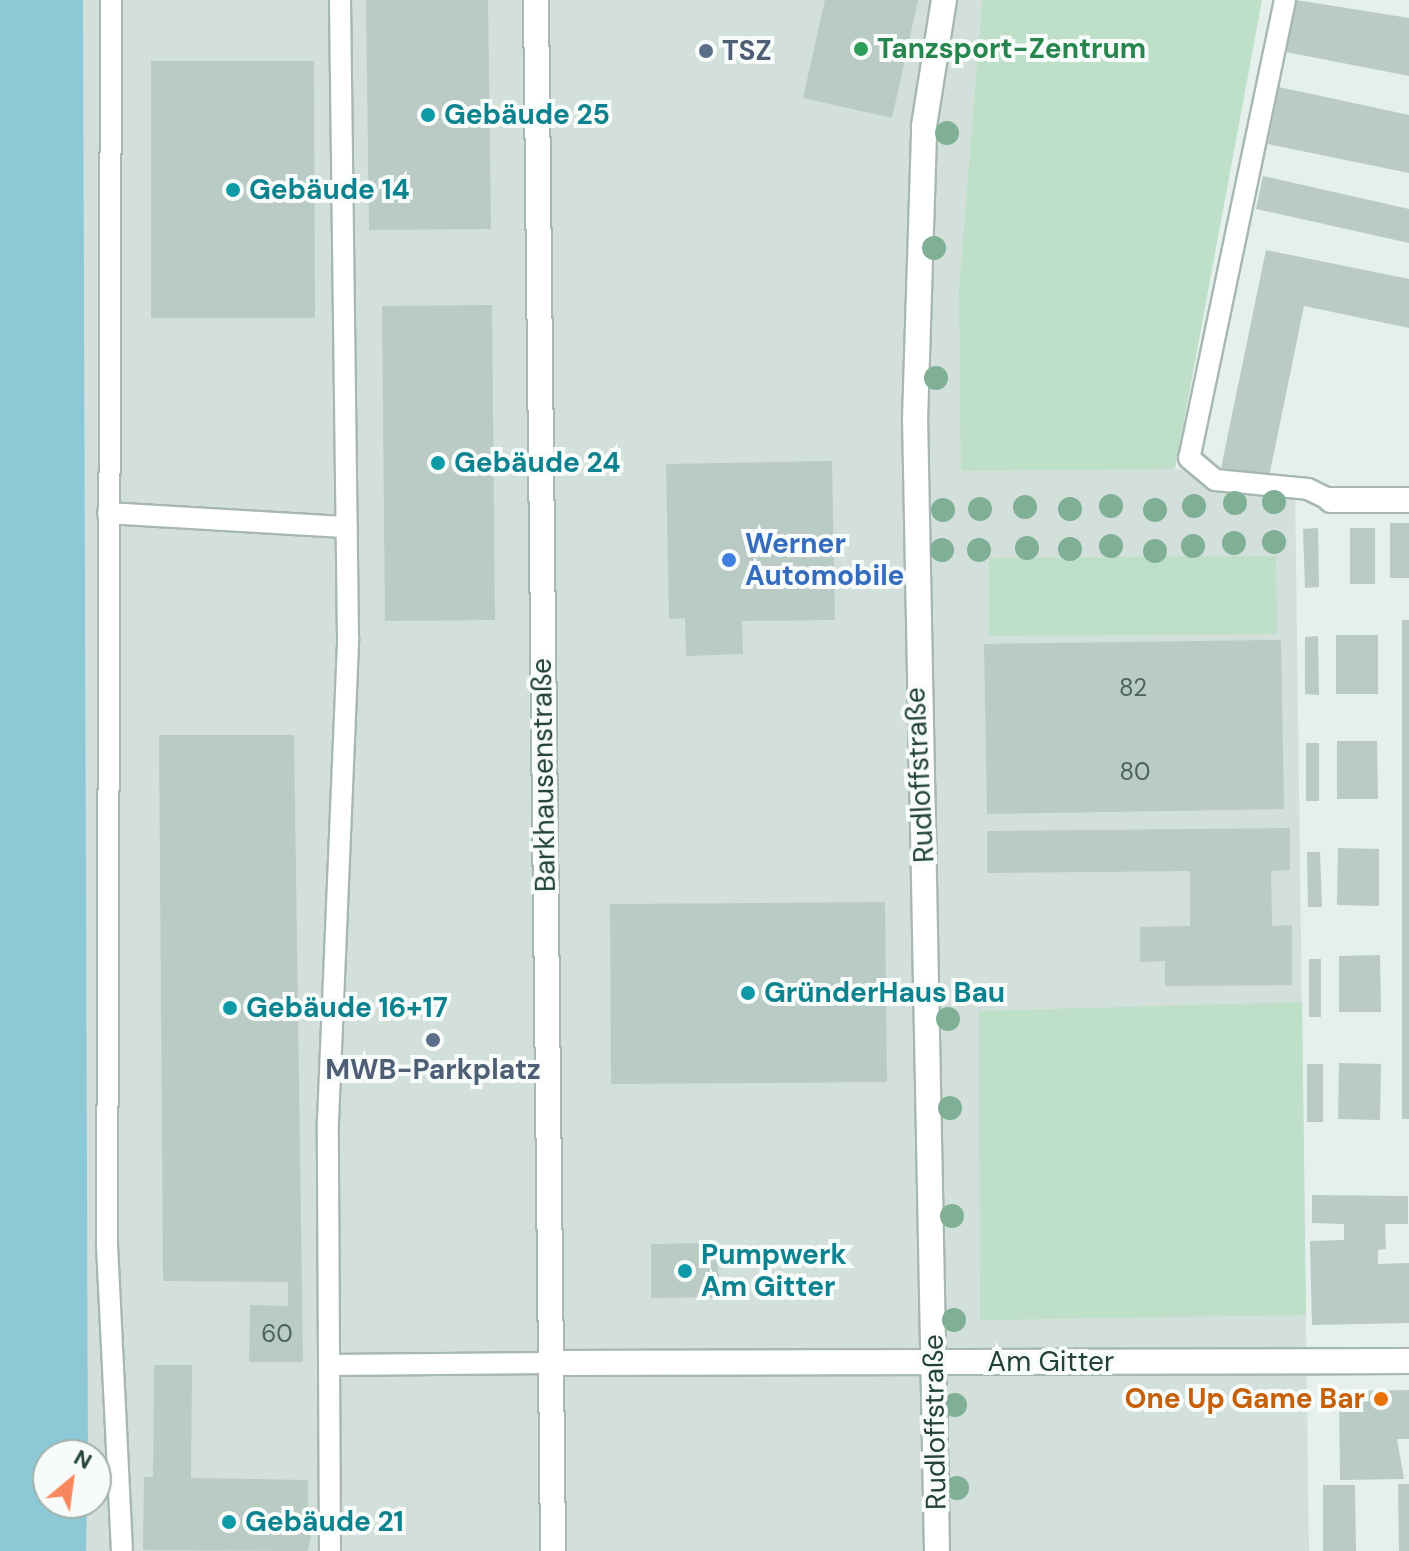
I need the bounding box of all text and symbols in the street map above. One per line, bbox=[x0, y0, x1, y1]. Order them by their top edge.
place label: Tanzsport-Zentrum bbox=[877, 32, 1146, 66]
place label: TSZ bbox=[722, 34, 772, 68]
marker: Tanzsport-Zentrum bbox=[852, 40, 870, 58]
marker: TSZ bbox=[697, 42, 715, 60]
place label: Gebäude 25 bbox=[444, 98, 610, 132]
marker: Gebäude 25 bbox=[419, 106, 437, 124]
place label: Gebäude 14 bbox=[249, 173, 410, 207]
marker: Gebäude 14 bbox=[224, 181, 242, 199]
place label: Gebäude 24 bbox=[454, 446, 621, 480]
marker: Gebäude 24 bbox=[429, 454, 447, 472]
place label: Werner Automobile bbox=[745, 527, 904, 593]
marker: Werner Automobile bbox=[720, 551, 738, 569]
street label: Barkhausenstraße bbox=[525, 658, 563, 892]
house number: 82 bbox=[1119, 674, 1147, 702]
street label: Rudloffstraße bbox=[899, 686, 941, 864]
house number: 80 bbox=[1119, 758, 1151, 786]
place label: GründerHaus Bau bbox=[764, 976, 1005, 1010]
marker: GründerHaus Bau bbox=[739, 984, 757, 1002]
place label: Gebäude 16+17 bbox=[246, 991, 448, 1025]
marker: Gebäude 16+17 bbox=[221, 999, 239, 1017]
marker: MWB-Parkplatz bbox=[424, 1031, 442, 1049]
place label: MWB-Parkplatz bbox=[325, 1053, 541, 1087]
place label: Pumpwerk Am Gitter bbox=[701, 1238, 847, 1304]
marker: Pumpwerk Am Gitter bbox=[676, 1262, 694, 1280]
house number: 60 bbox=[261, 1320, 293, 1348]
street label: Rudloffstraße bbox=[917, 1334, 953, 1510]
street label: Am Gitter bbox=[988, 1345, 1114, 1379]
place label: One Up Game Bar bbox=[1125, 1382, 1365, 1416]
marker: One Up Game Bar bbox=[1372, 1390, 1390, 1408]
north arrow bbox=[32, 1439, 112, 1519]
text: N bbox=[69, 1443, 97, 1476]
place label: Gebäude 21 bbox=[245, 1505, 404, 1539]
marker: Gebäude 21 bbox=[220, 1513, 238, 1531]

